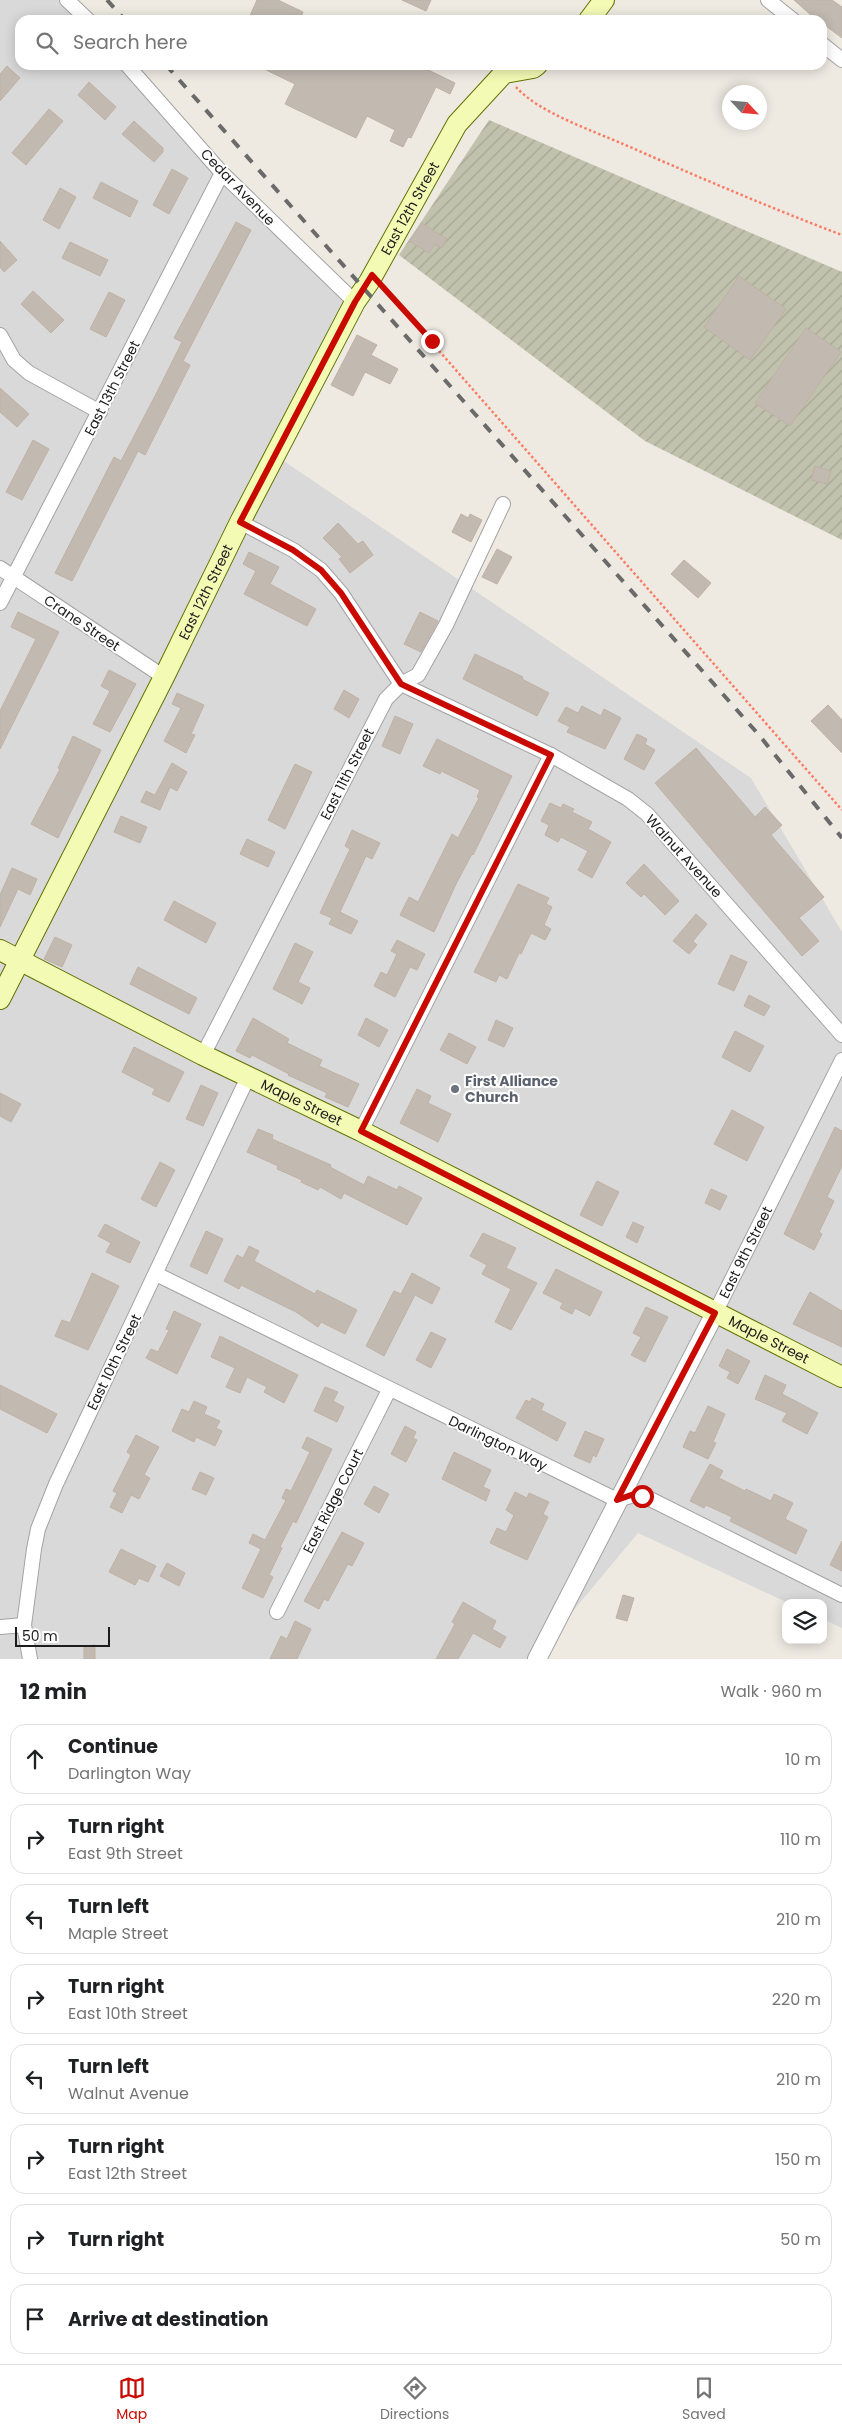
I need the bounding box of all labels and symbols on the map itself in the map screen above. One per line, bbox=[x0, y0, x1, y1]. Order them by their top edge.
north arrow bbox=[722, 85, 767, 130]
street label: Cedar Avenue bbox=[196, 144, 280, 230]
street label: East 12th Street bbox=[376, 158, 444, 259]
route end bbox=[421, 330, 444, 353]
street label: East 13th Street bbox=[79, 337, 145, 439]
street label: East 12th Street bbox=[174, 541, 238, 643]
street label: Crane Street bbox=[40, 590, 124, 656]
street label: East 11th Street bbox=[315, 725, 379, 823]
street label: Walnut Avenue bbox=[641, 810, 727, 902]
place label: First Alliance Church bbox=[465, 1071, 558, 1107]
street label: Maple Street bbox=[258, 1074, 346, 1131]
marker: First Alliance Church bbox=[449, 1083, 461, 1095]
street label: East 9th Street bbox=[714, 1203, 777, 1302]
street label: East 10th Street bbox=[82, 1310, 146, 1414]
street label: Maple Street bbox=[725, 1311, 813, 1369]
street label: Darlington Way bbox=[445, 1410, 551, 1476]
street label: East Ridge Court bbox=[298, 1445, 368, 1557]
route start bbox=[631, 1485, 654, 1508]
scale bar bbox=[15, 1624, 110, 1647]

